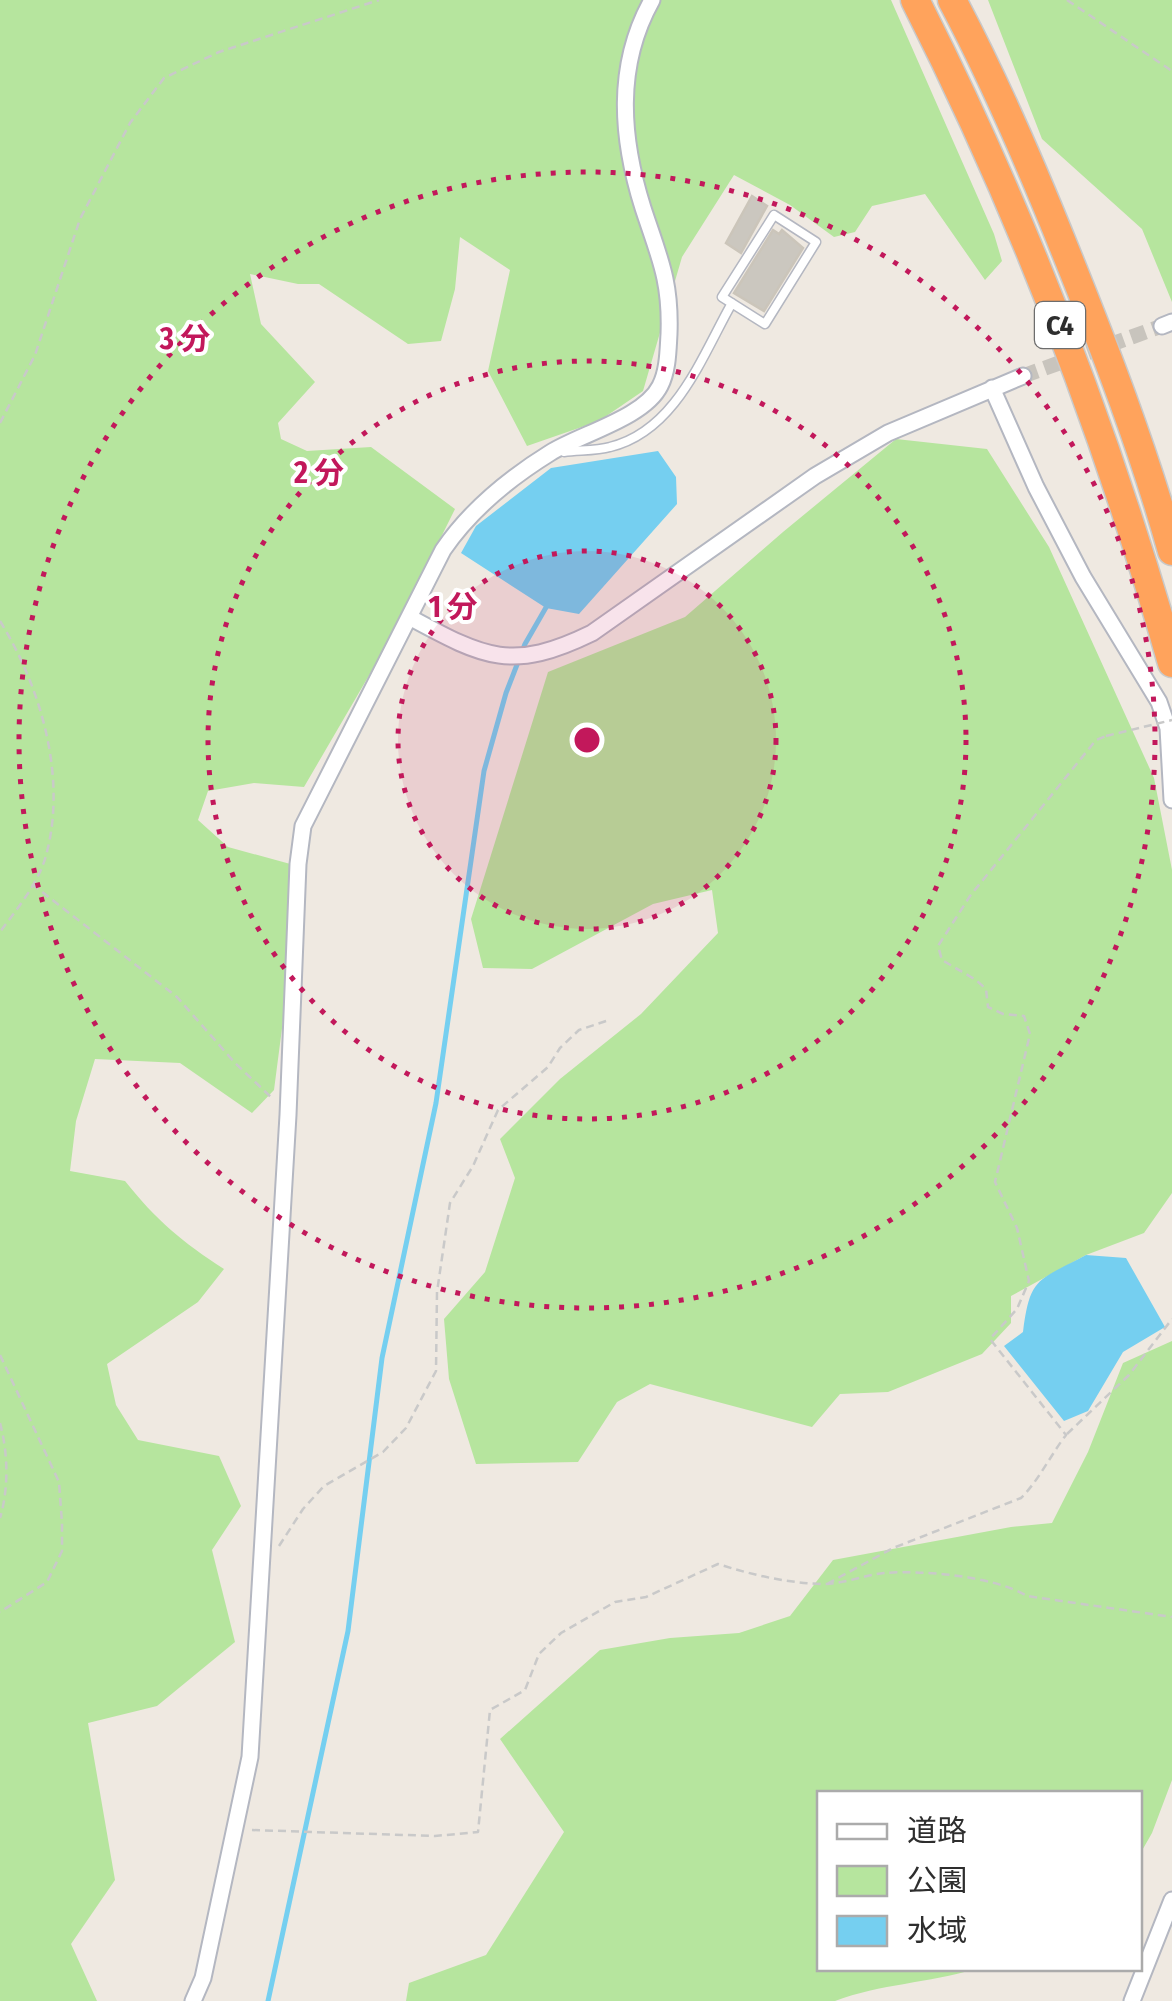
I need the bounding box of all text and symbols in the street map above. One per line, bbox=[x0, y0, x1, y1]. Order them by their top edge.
road number: C4 bbox=[1035, 302, 1085, 348]
text: 3 分 bbox=[159, 321, 210, 357]
text: 2 分 bbox=[293, 455, 344, 491]
text: 1 分 bbox=[429, 589, 477, 625]
centre of rings bbox=[569, 722, 605, 758]
legend bbox=[817, 1791, 1142, 1971]
text: 道路 bbox=[907, 1813, 967, 1849]
text: 公園 bbox=[907, 1863, 967, 1899]
text: 水域 bbox=[907, 1913, 967, 1949]

